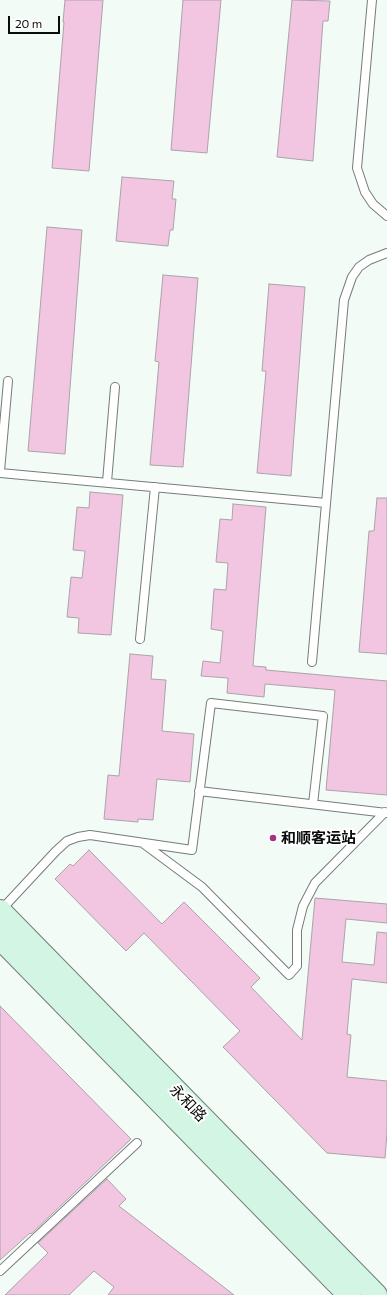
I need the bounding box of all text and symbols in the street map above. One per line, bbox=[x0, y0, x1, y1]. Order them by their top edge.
scale bar bbox=[10, 8, 62, 34]
text: 20 m bbox=[15, 16, 42, 30]
place label: 和顺客运站 bbox=[281, 829, 356, 847]
marker: 和顺客运站 bbox=[268, 833, 278, 843]
street label: 永和路 bbox=[166, 1081, 210, 1125]

